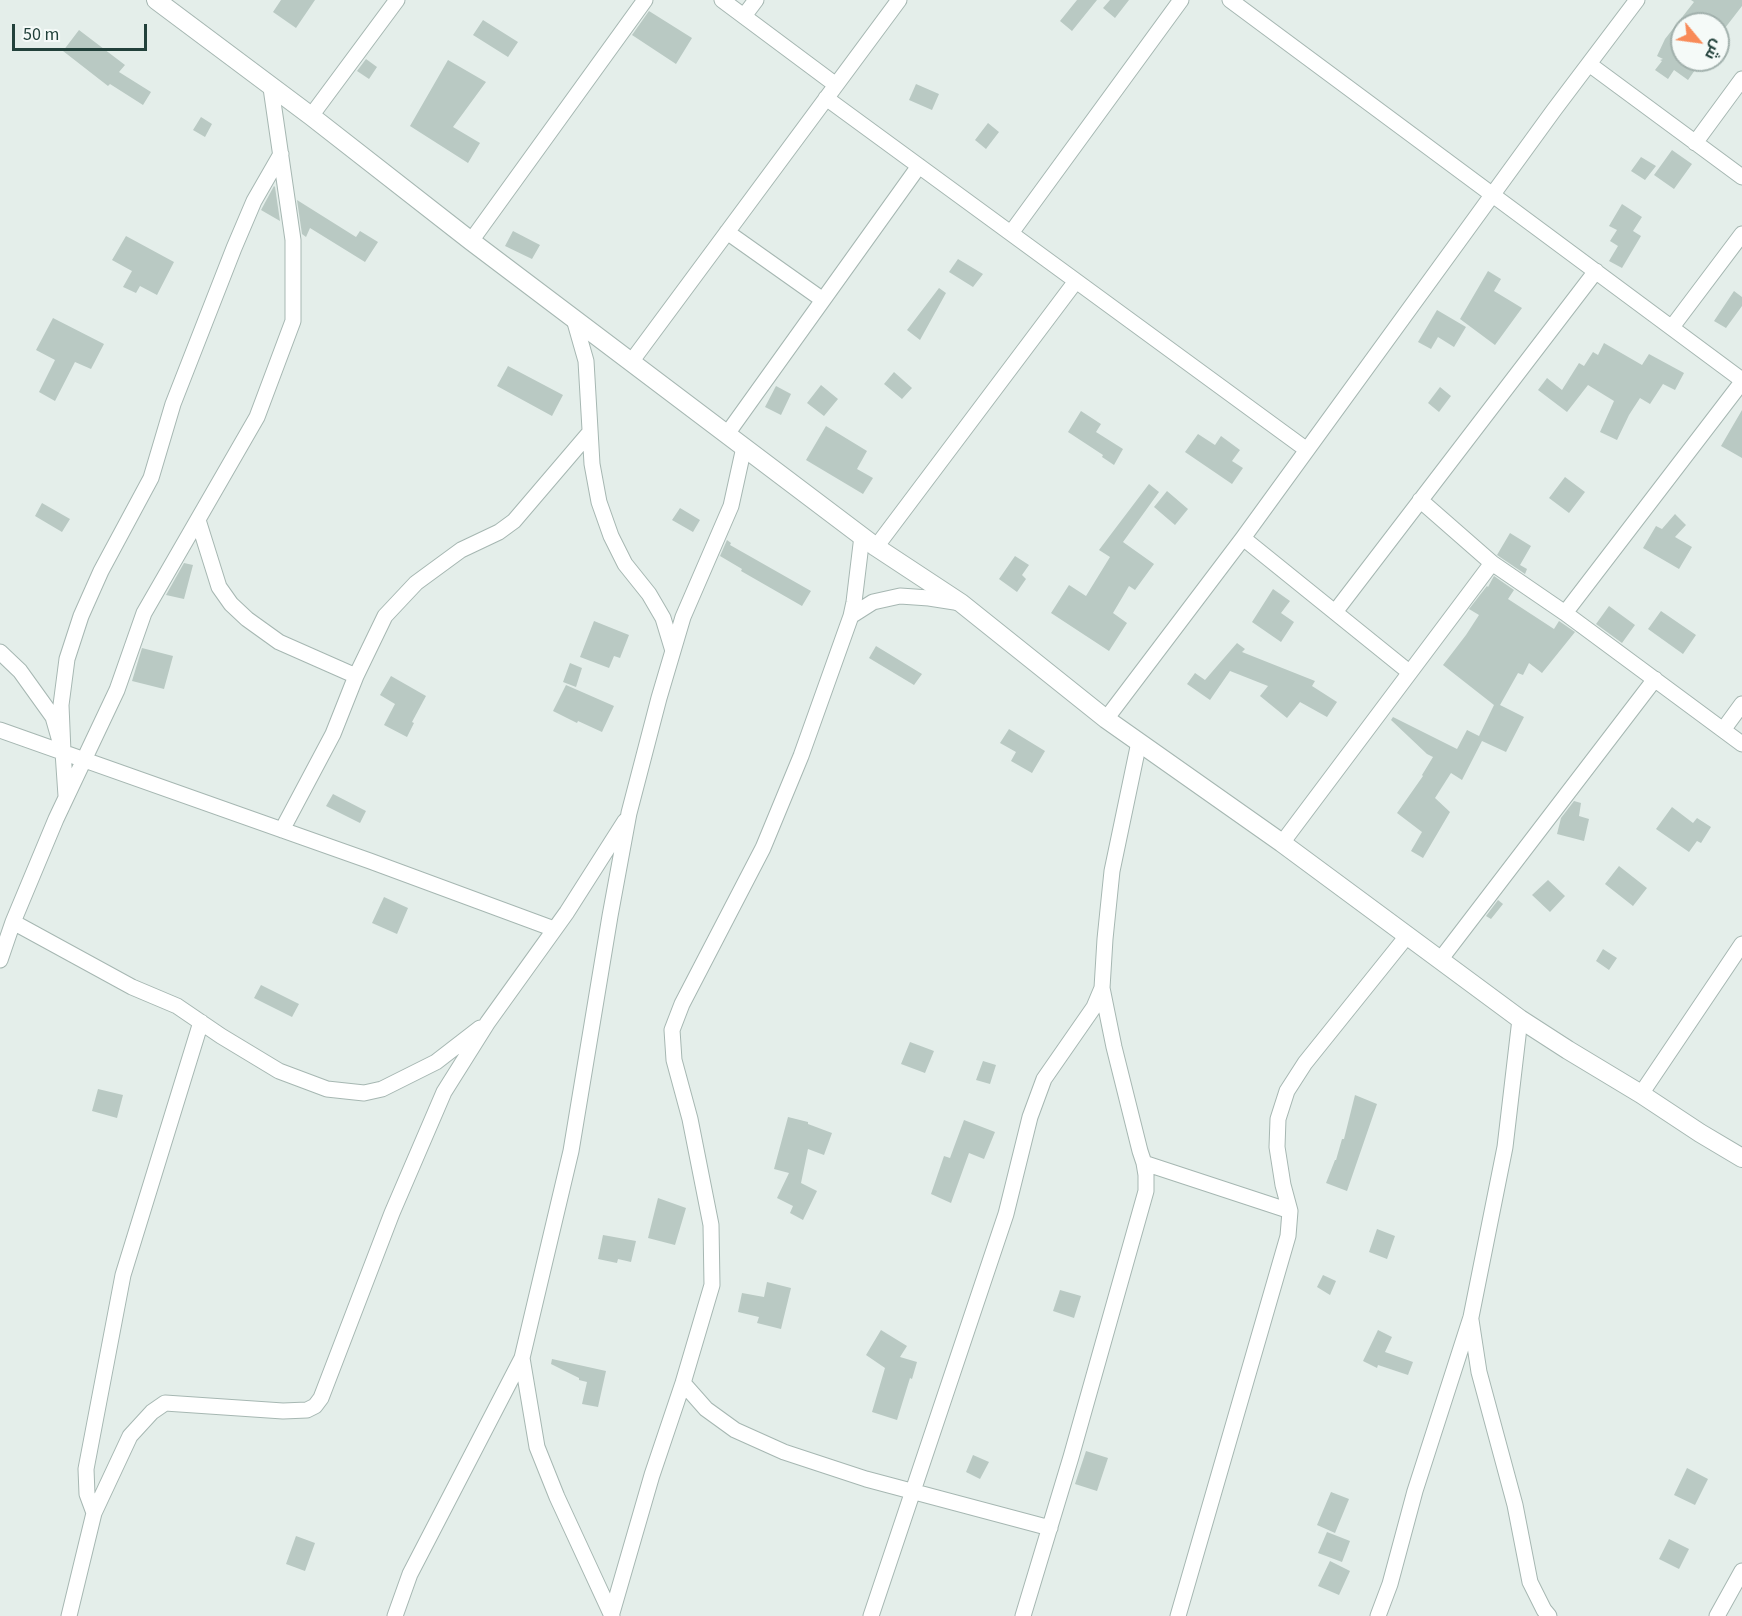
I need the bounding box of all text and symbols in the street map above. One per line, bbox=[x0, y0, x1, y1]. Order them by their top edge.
scale bar bbox=[15, 12, 150, 50]
north arrow bbox=[1670, 12, 1730, 72]
text: 50 m bbox=[23, 22, 59, 47]
text: ش bbox=[1699, 35, 1729, 64]

